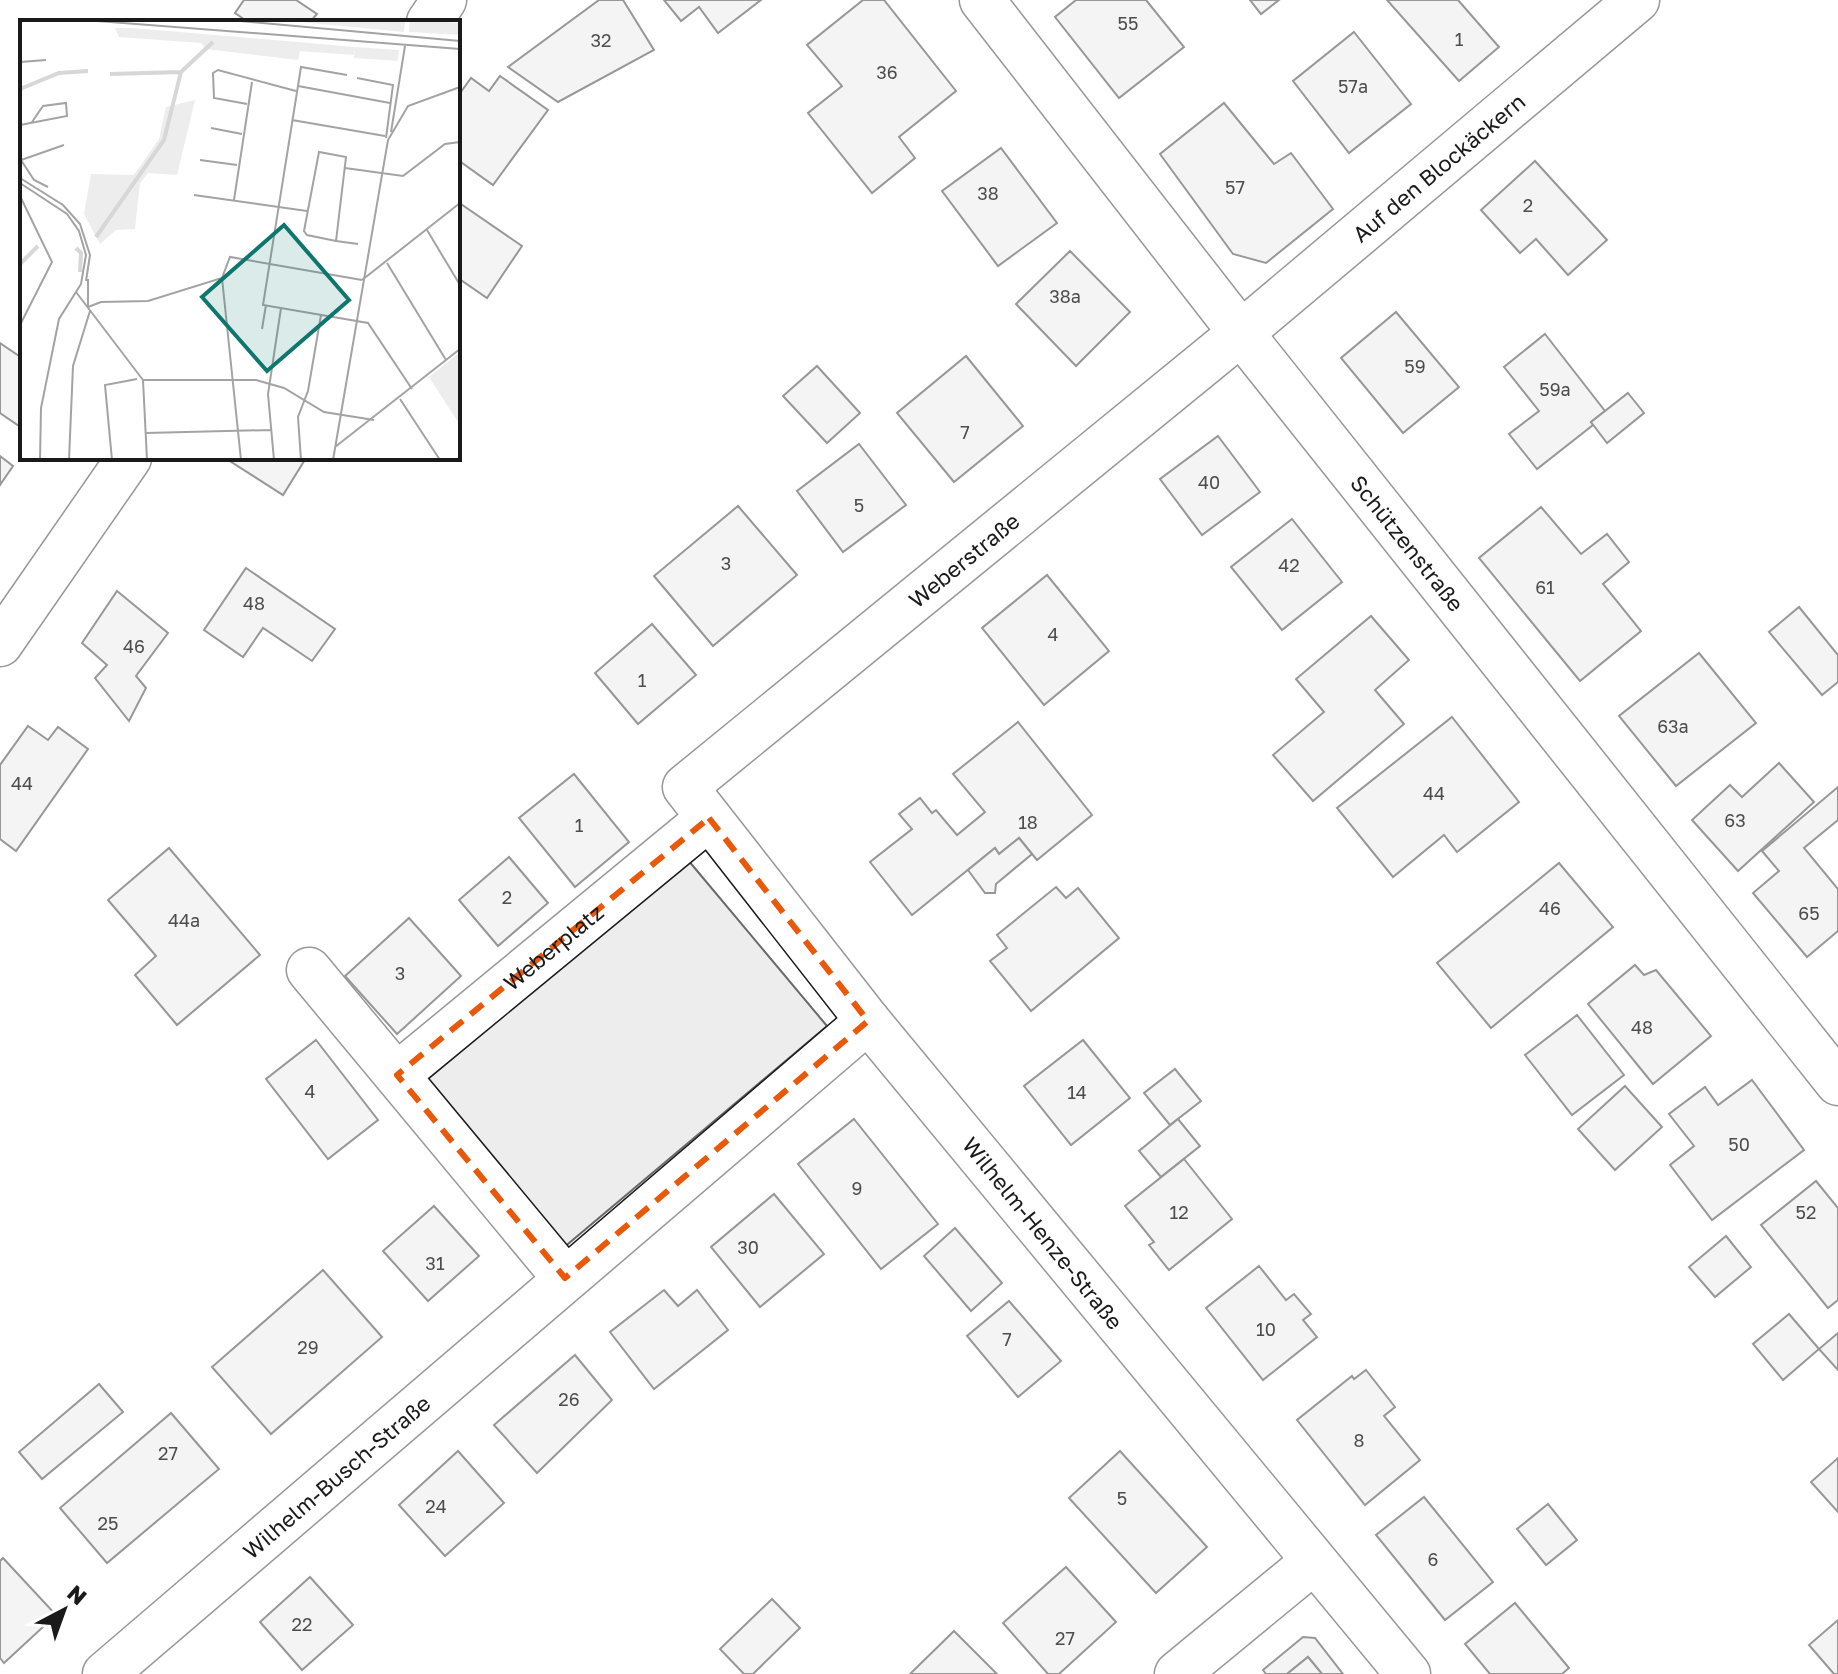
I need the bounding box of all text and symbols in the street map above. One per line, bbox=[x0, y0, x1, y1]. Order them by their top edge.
house number: 55 bbox=[1118, 12, 1138, 34]
inset map bbox=[20, 20, 460, 460]
house number: 1 bbox=[1455, 28, 1464, 50]
house number: 32 bbox=[591, 29, 611, 51]
house number: 36 bbox=[876, 61, 898, 83]
house number: 57a bbox=[1338, 75, 1368, 97]
street label: Auf den Blockäckern bbox=[1347, 87, 1530, 247]
house number: 57 bbox=[1225, 176, 1245, 198]
house number: 38 bbox=[977, 182, 999, 204]
house number: 2 bbox=[1523, 194, 1533, 216]
house number: 38a bbox=[1049, 285, 1081, 307]
house number: 59 bbox=[1404, 355, 1426, 377]
house number: 59a bbox=[1539, 378, 1571, 400]
house number: 7 bbox=[960, 421, 970, 443]
street label: Schützenstraße bbox=[1346, 469, 1470, 616]
house number: 40 bbox=[1198, 471, 1220, 493]
house number: 5 bbox=[854, 494, 864, 516]
street label: Weberstraße bbox=[903, 507, 1024, 613]
house number: 3 bbox=[721, 552, 731, 574]
house number: 42 bbox=[1278, 554, 1300, 576]
house number: 61 bbox=[1535, 576, 1555, 598]
house number: 48 bbox=[243, 592, 265, 614]
house number: 4 bbox=[1048, 623, 1059, 645]
house number: 46 bbox=[123, 635, 145, 657]
house number: 1 bbox=[638, 669, 647, 691]
house number: 63a bbox=[1657, 715, 1689, 737]
house number: 44 bbox=[11, 772, 33, 794]
house number: 44 bbox=[1423, 782, 1445, 804]
house number: 63 bbox=[1724, 809, 1746, 831]
house number: 18 bbox=[1018, 811, 1038, 833]
house number: 1 bbox=[575, 814, 584, 836]
house number: 2 bbox=[502, 886, 512, 908]
house number: 46 bbox=[1539, 897, 1561, 919]
street label: Weberplatz bbox=[498, 898, 608, 996]
house number: 65 bbox=[1798, 902, 1820, 924]
house number: 44a bbox=[168, 909, 200, 931]
house number: 3 bbox=[395, 962, 405, 984]
house number: 48 bbox=[1631, 1016, 1653, 1038]
house number: 4 bbox=[305, 1080, 316, 1102]
house number: 14 bbox=[1067, 1081, 1087, 1103]
street label: Wilhelm-Henze-Straße bbox=[957, 1132, 1129, 1334]
house number: 50 bbox=[1728, 1133, 1750, 1155]
house number: 9 bbox=[852, 1177, 862, 1199]
house number: 12 bbox=[1169, 1201, 1189, 1223]
house number: 52 bbox=[1796, 1201, 1816, 1223]
house number: 30 bbox=[737, 1236, 759, 1258]
house number: 31 bbox=[425, 1252, 445, 1274]
house number: 10 bbox=[1256, 1318, 1276, 1340]
house number: 7 bbox=[1002, 1328, 1012, 1350]
house number: 29 bbox=[297, 1336, 319, 1358]
house number: 26 bbox=[558, 1388, 580, 1410]
street label: Wilhelm-Busch-Straße bbox=[237, 1389, 435, 1564]
house number: 8 bbox=[1354, 1429, 1364, 1451]
house number: 27 bbox=[158, 1442, 178, 1464]
house number: 5 bbox=[1117, 1487, 1127, 1509]
house number: 24 bbox=[425, 1495, 447, 1517]
house number: 25 bbox=[98, 1512, 118, 1534]
house number: 6 bbox=[1428, 1548, 1438, 1570]
north arrow bbox=[24, 1570, 104, 1650]
text: N bbox=[62, 1579, 93, 1610]
house number: 22 bbox=[292, 1613, 312, 1635]
house number: 27 bbox=[1055, 1627, 1075, 1649]

